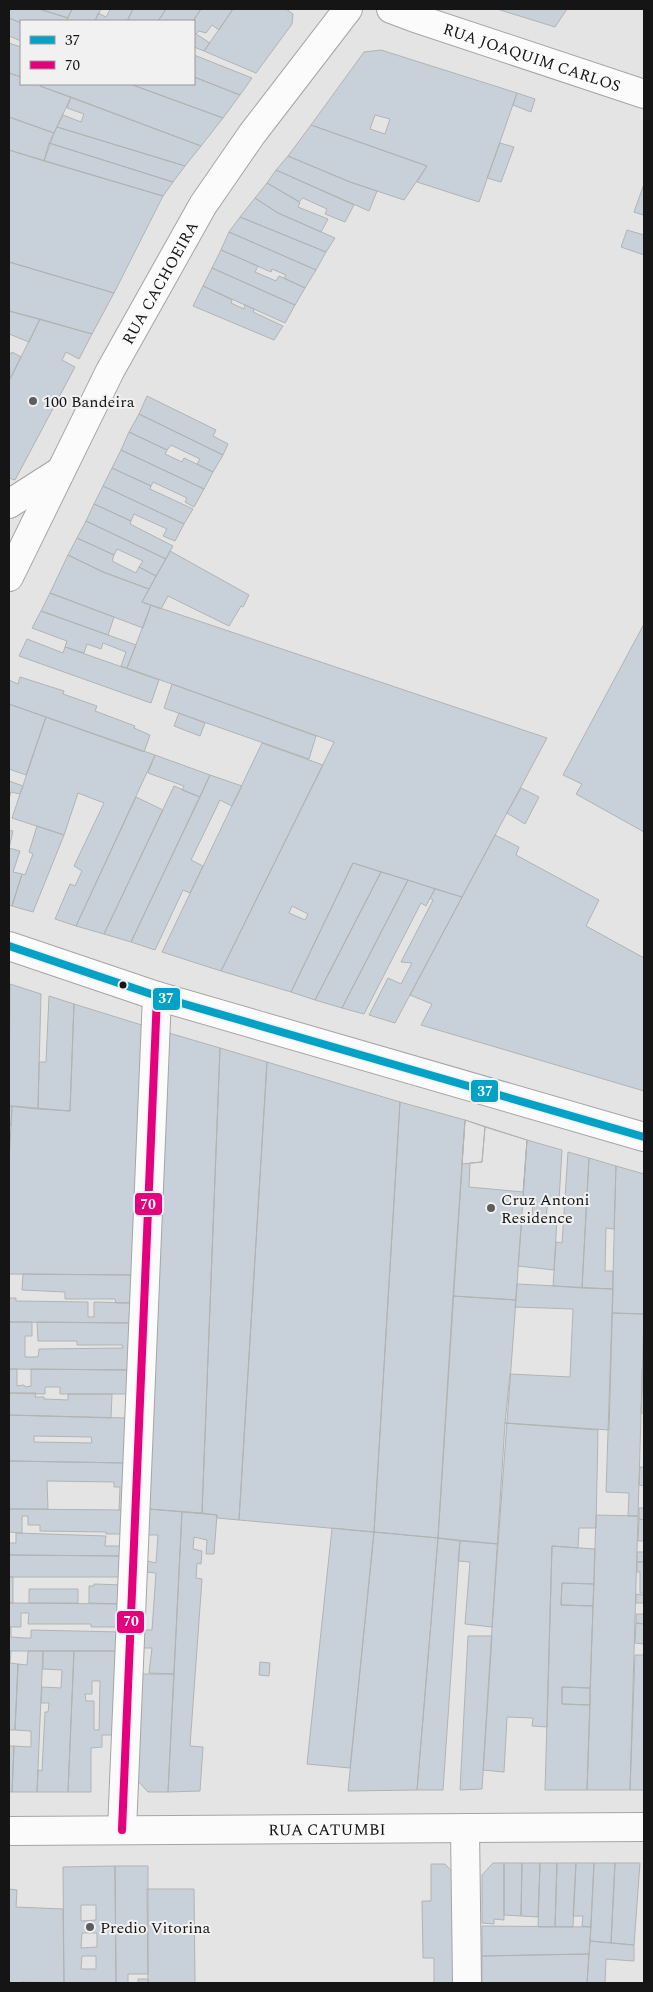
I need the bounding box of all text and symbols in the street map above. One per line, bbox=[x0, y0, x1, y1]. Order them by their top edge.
street label: RUA JOAQUIM CARLOS bbox=[440, 17, 624, 98]
legend bbox=[20, 20, 195, 85]
text: 37 bbox=[65, 29, 80, 52]
text: 70 bbox=[65, 54, 80, 77]
street label: RUA CACHOEIRA bbox=[116, 217, 205, 349]
place label: 100 Bandeira bbox=[43, 390, 135, 414]
marker: 100 Bandeira bbox=[27, 395, 39, 407]
unlabelled marker bbox=[118, 980, 128, 990]
line badge: 37 bbox=[152, 987, 181, 1011]
text: 37 bbox=[158, 988, 174, 1009]
line badge: 37 bbox=[470, 1079, 499, 1103]
text: 37 bbox=[477, 1081, 493, 1102]
place label: Cruz Antoni Residence bbox=[501, 1188, 590, 1230]
line badge: 70 bbox=[134, 1192, 163, 1216]
text: 70 bbox=[140, 1194, 156, 1215]
marker: Cruz Antoni Residence bbox=[485, 1202, 497, 1214]
line badge: 70 bbox=[116, 1610, 145, 1634]
text: 70 bbox=[123, 1611, 139, 1632]
street label: RUA CATUMBI bbox=[268, 1818, 386, 1842]
place label: Predio Vitorina bbox=[100, 1916, 210, 1940]
marker: Predio Vitorina bbox=[84, 1921, 96, 1933]

